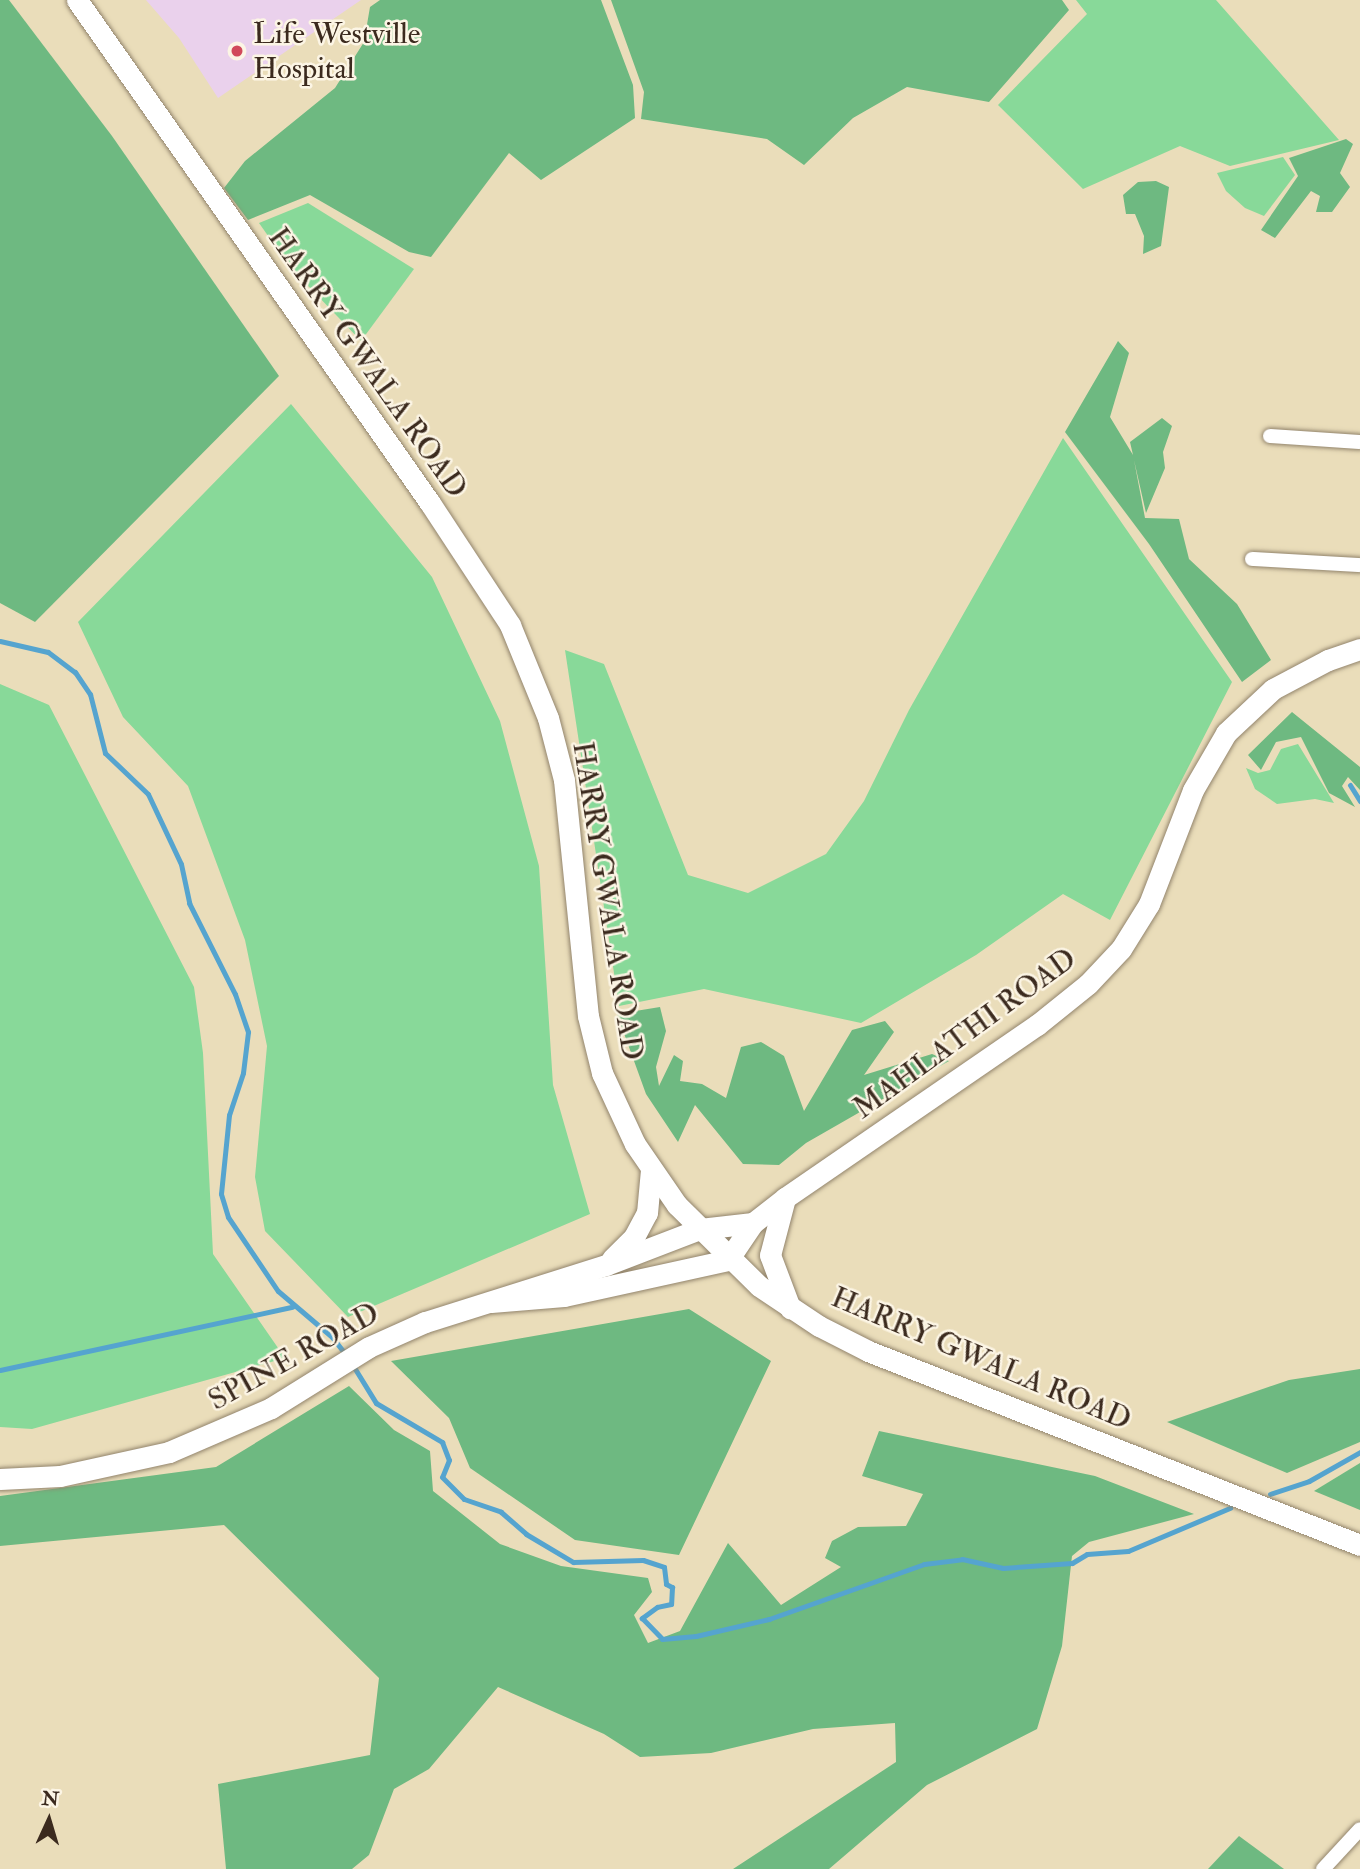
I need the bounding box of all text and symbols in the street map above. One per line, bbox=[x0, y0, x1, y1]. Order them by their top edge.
place label: Life Westville Hospital bbox=[253, 16, 420, 86]
marker: Life Westville Hospital bbox=[227, 41, 247, 61]
street label: HARRY GWALA ROAD bbox=[260, 221, 474, 505]
street label: HARRY GWALA ROAD bbox=[564, 739, 650, 1063]
street label: MAHLATHI ROAD bbox=[847, 941, 1083, 1127]
street label: HARRY GWALA ROAD bbox=[826, 1280, 1136, 1438]
street label: SPINE ROAD bbox=[202, 1295, 386, 1419]
north arrow bbox=[14, 1785, 84, 1855]
text: N bbox=[41, 1786, 60, 1812]

